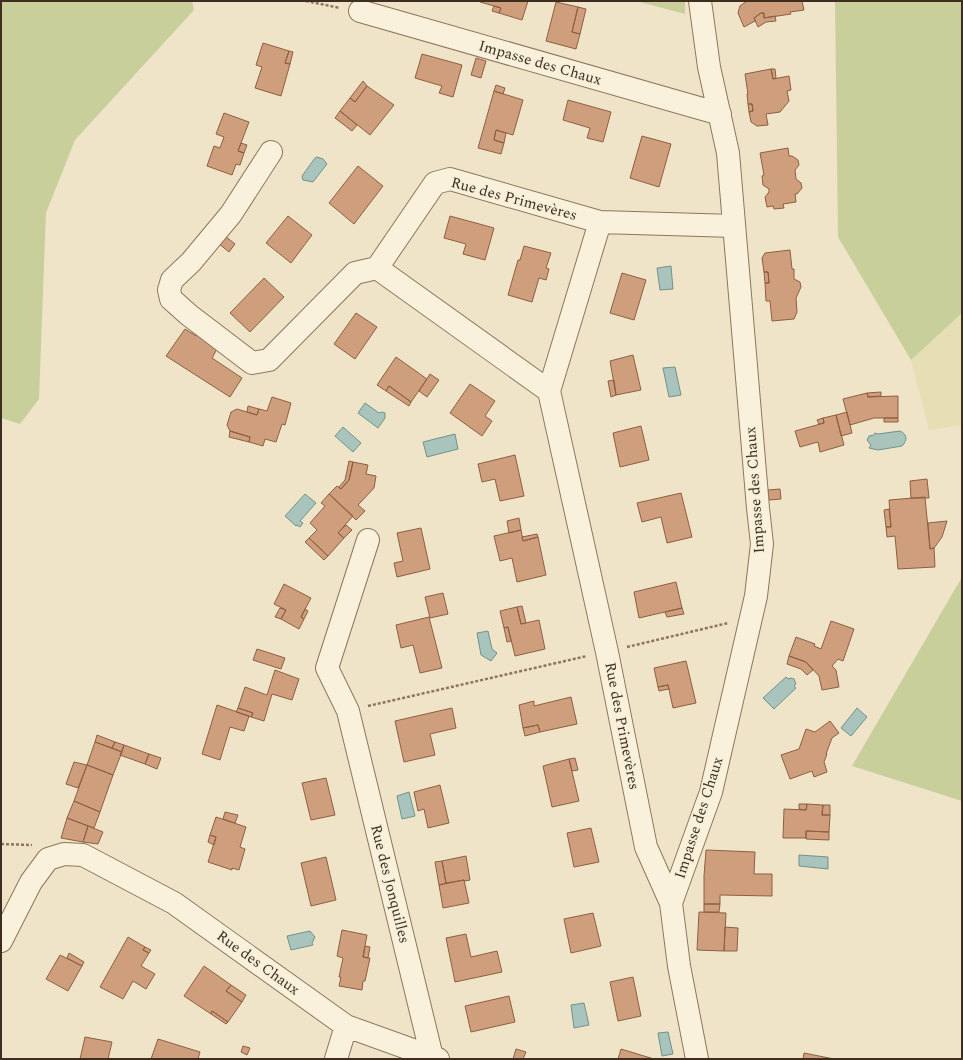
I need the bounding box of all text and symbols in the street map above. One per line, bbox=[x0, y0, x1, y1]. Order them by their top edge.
street label: Impasse des Chaux bbox=[476, 34, 605, 92]
street label: Rue des Primevères bbox=[448, 171, 580, 227]
street label: Impasse des Chaux bbox=[739, 425, 771, 554]
street label: Rue des Primevères bbox=[598, 660, 646, 792]
street label: Impasse des Chaux bbox=[668, 753, 730, 882]
street label: Rue des Jonquilles bbox=[364, 822, 416, 946]
street label: Rue des Chaux bbox=[212, 925, 305, 1001]

